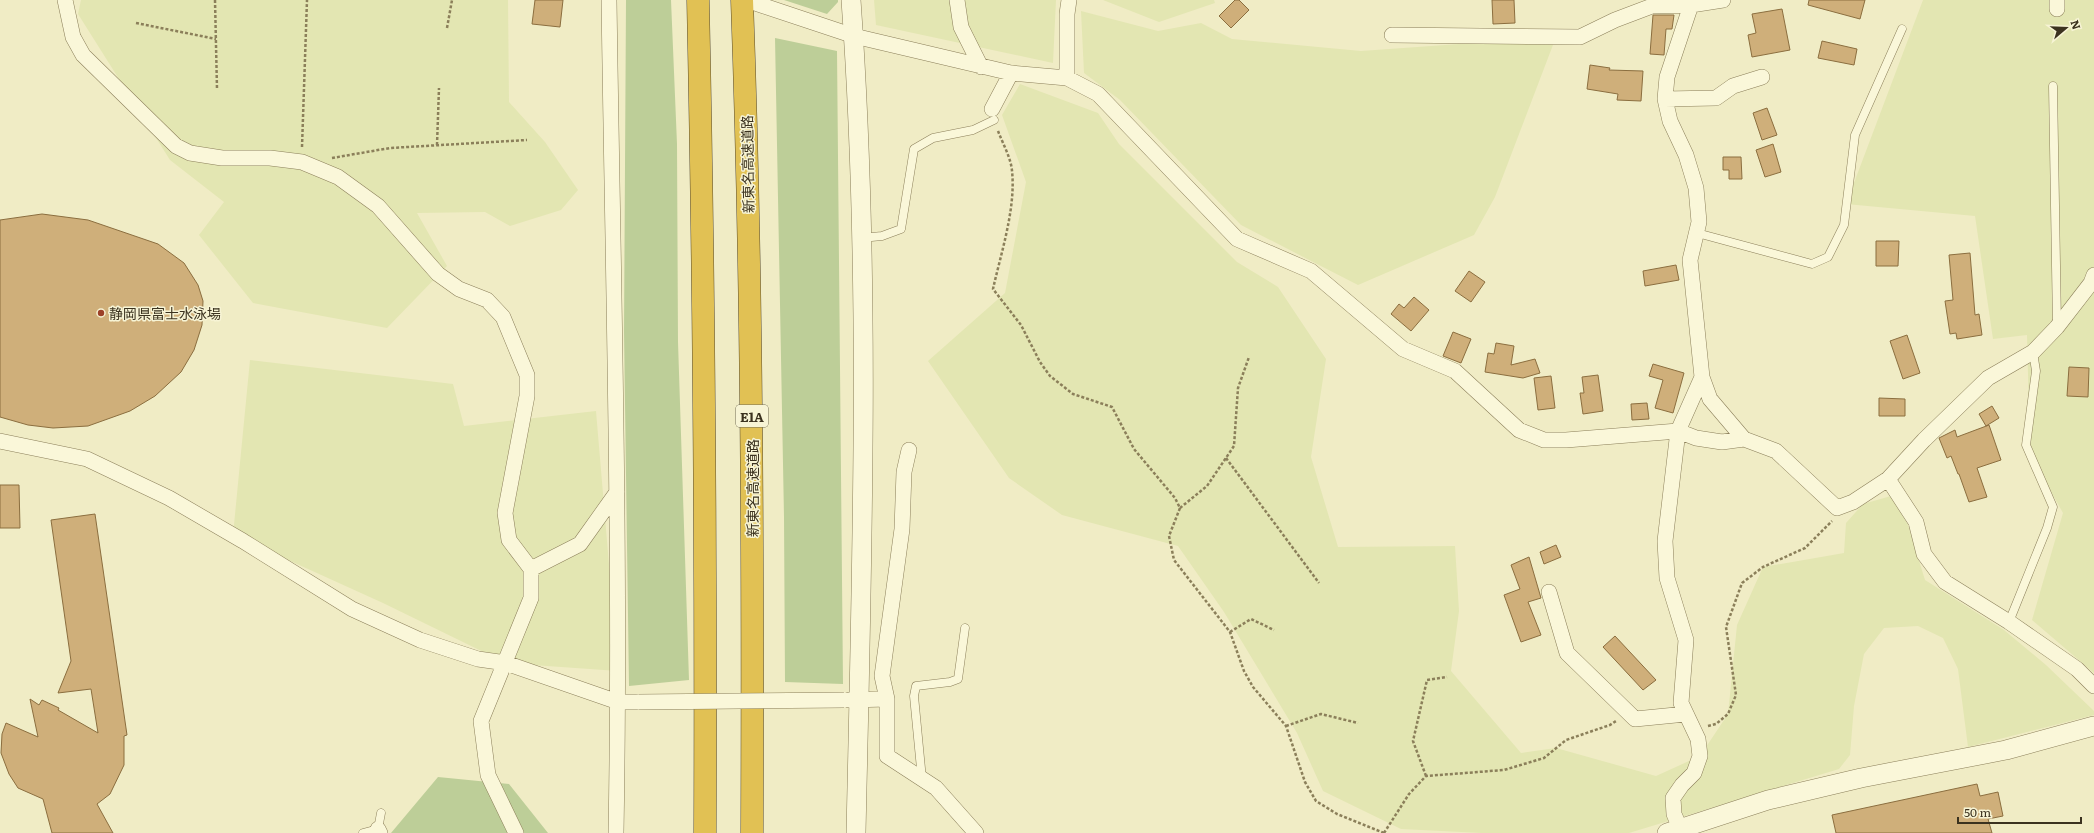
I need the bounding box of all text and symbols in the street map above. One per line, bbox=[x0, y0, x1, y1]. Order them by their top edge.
north arrow bbox=[2046, 8, 2086, 48]
text: N bbox=[2067, 17, 2085, 31]
street label: 新東名高速道路 bbox=[736, 115, 758, 213]
place label: 静岡県富士水泳場 bbox=[109, 303, 221, 323]
marker: 静岡県富士水泳場 bbox=[96, 308, 106, 318]
road number: E1A bbox=[736, 405, 768, 427]
street label: 新東名高速道路 bbox=[742, 439, 762, 537]
scale bar bbox=[1958, 799, 2081, 825]
text: 50 m bbox=[1964, 803, 1991, 821]

